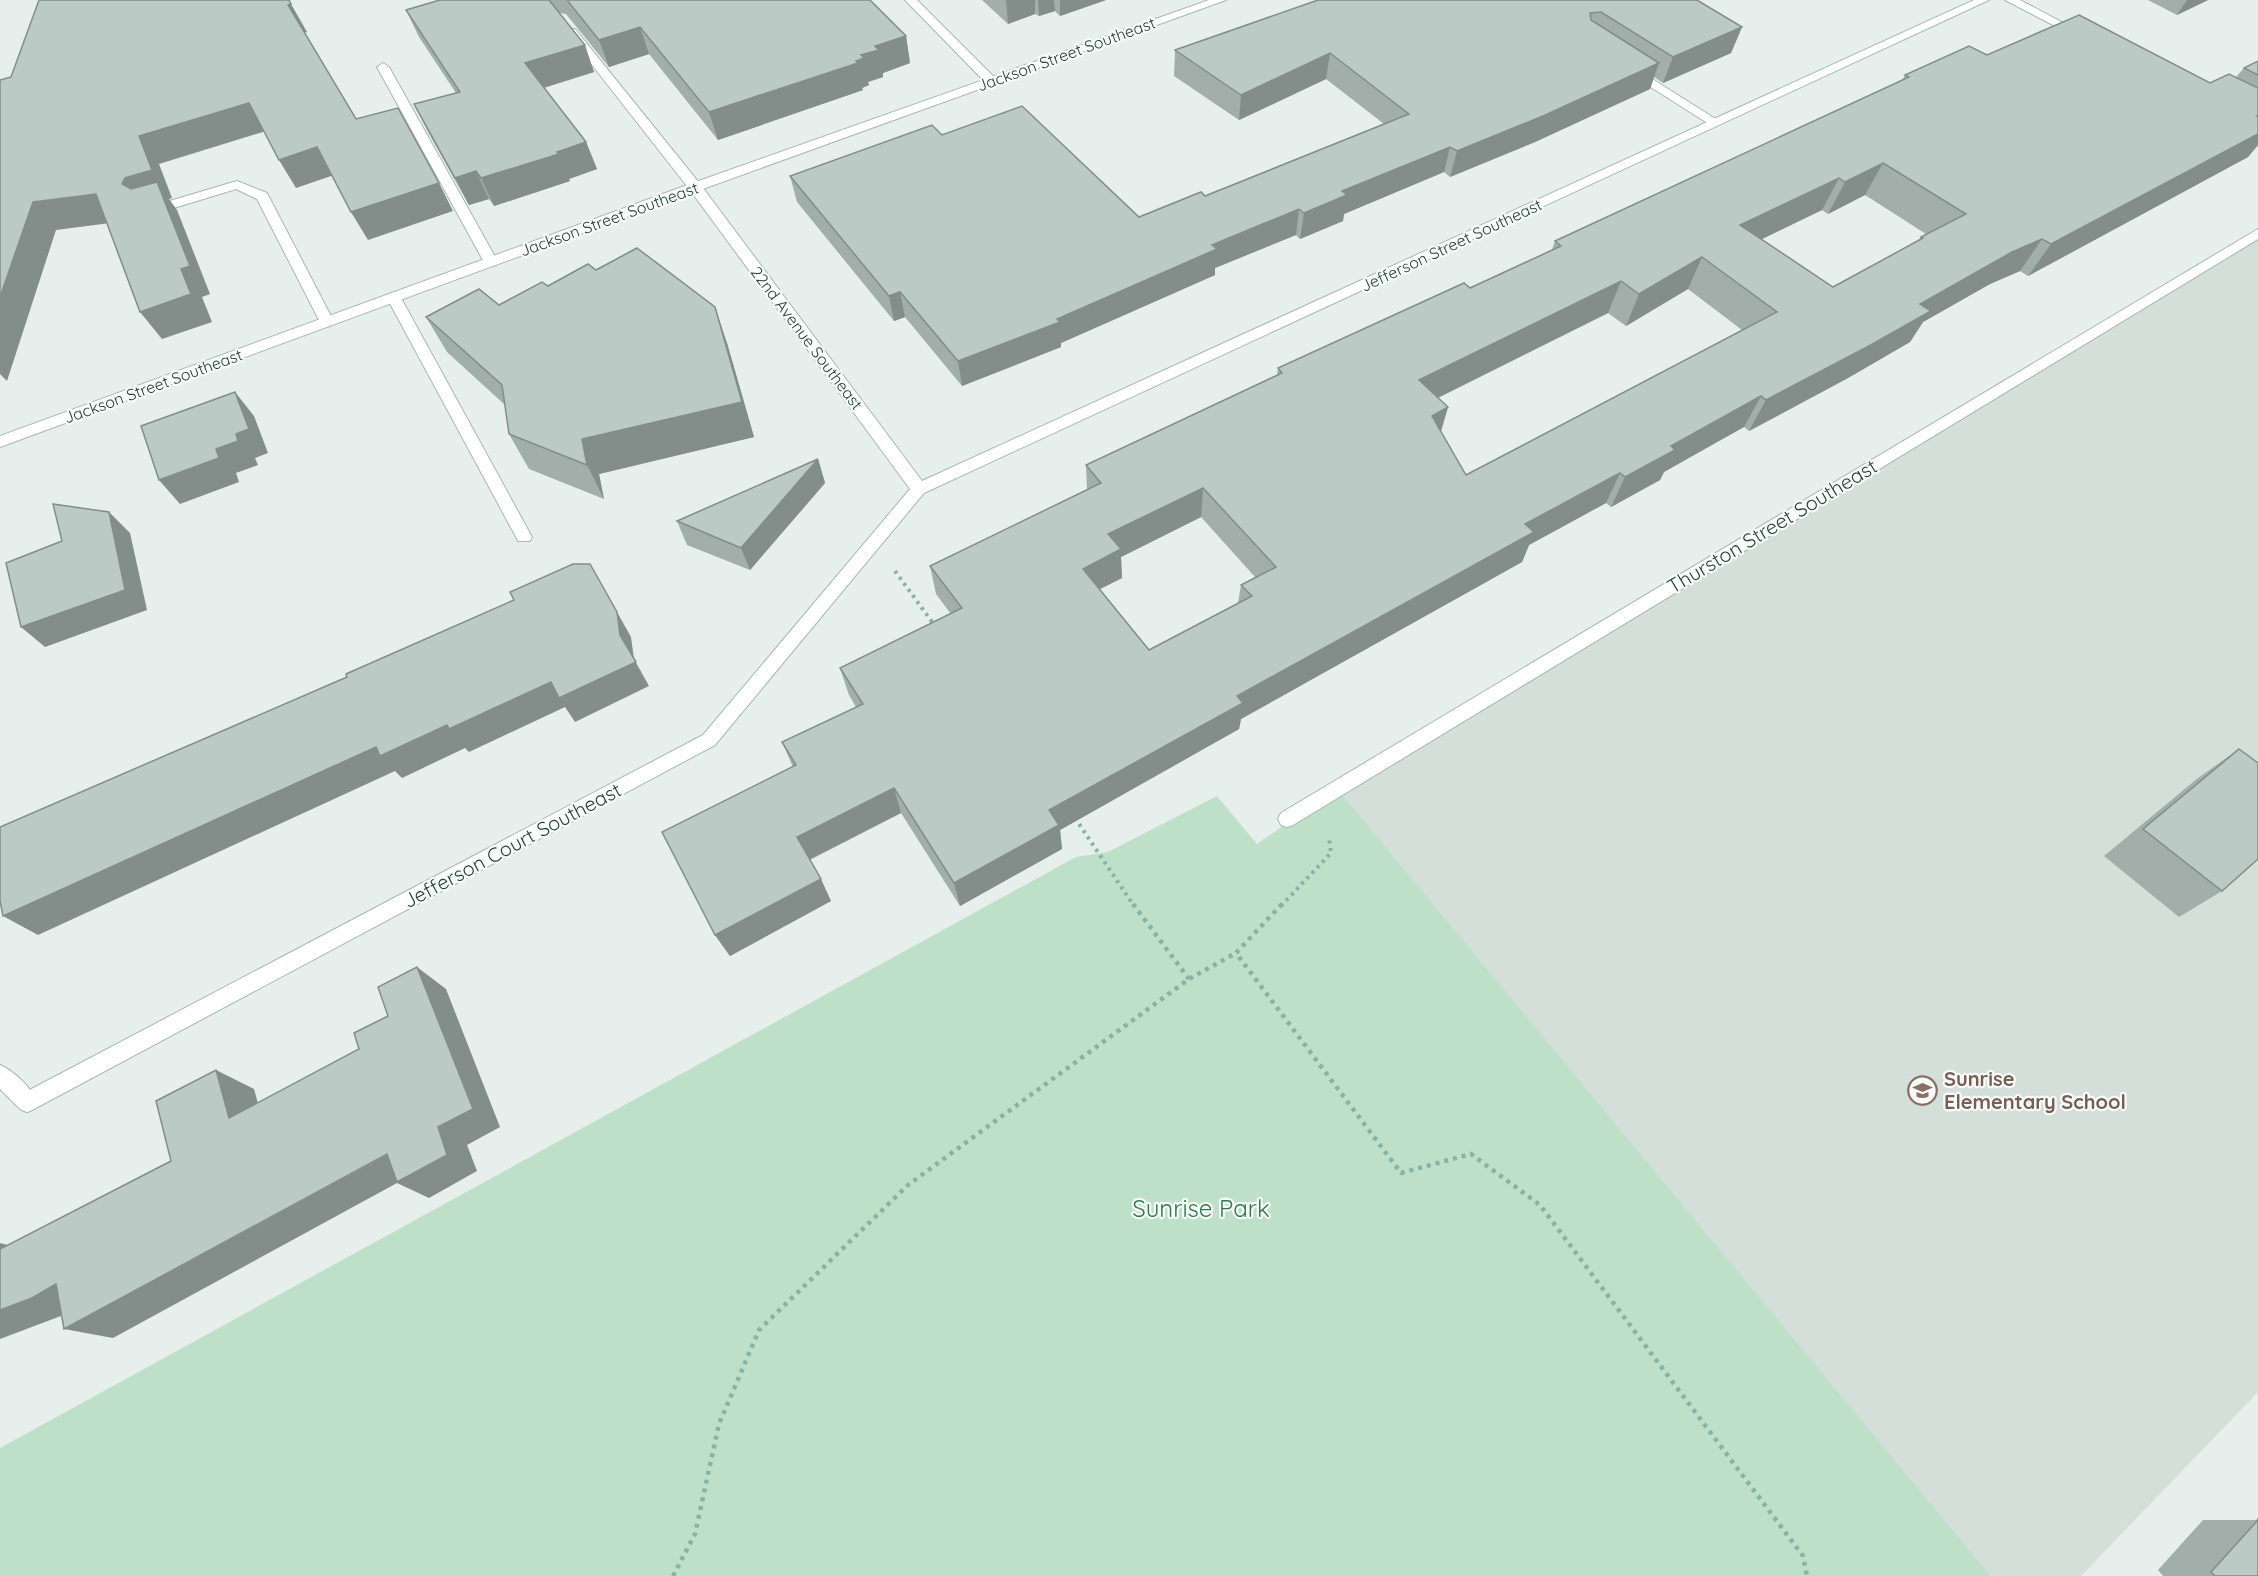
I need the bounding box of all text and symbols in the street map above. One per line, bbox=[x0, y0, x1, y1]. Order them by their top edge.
street label: Jackson Street Southeast bbox=[974, 12, 1158, 96]
street label: Jackson Street Southeast bbox=[517, 177, 701, 261]
street label: Jefferson Street Southeast bbox=[1357, 194, 1545, 296]
street label: 22nd Avenue Southeast bbox=[747, 262, 867, 414]
street label: Jackson Street Southeast bbox=[61, 344, 245, 428]
street label: Thurston Street Southeast bbox=[1663, 453, 1882, 599]
street label: Jefferson Court Southeast bbox=[399, 777, 626, 913]
place label: Sunrise Elementary School bbox=[1944, 1066, 2126, 1114]
school or university icon: Sunrise Elementary School bbox=[1907, 1074, 1939, 1106]
park label: Sunrise Park bbox=[1132, 1193, 1270, 1223]

